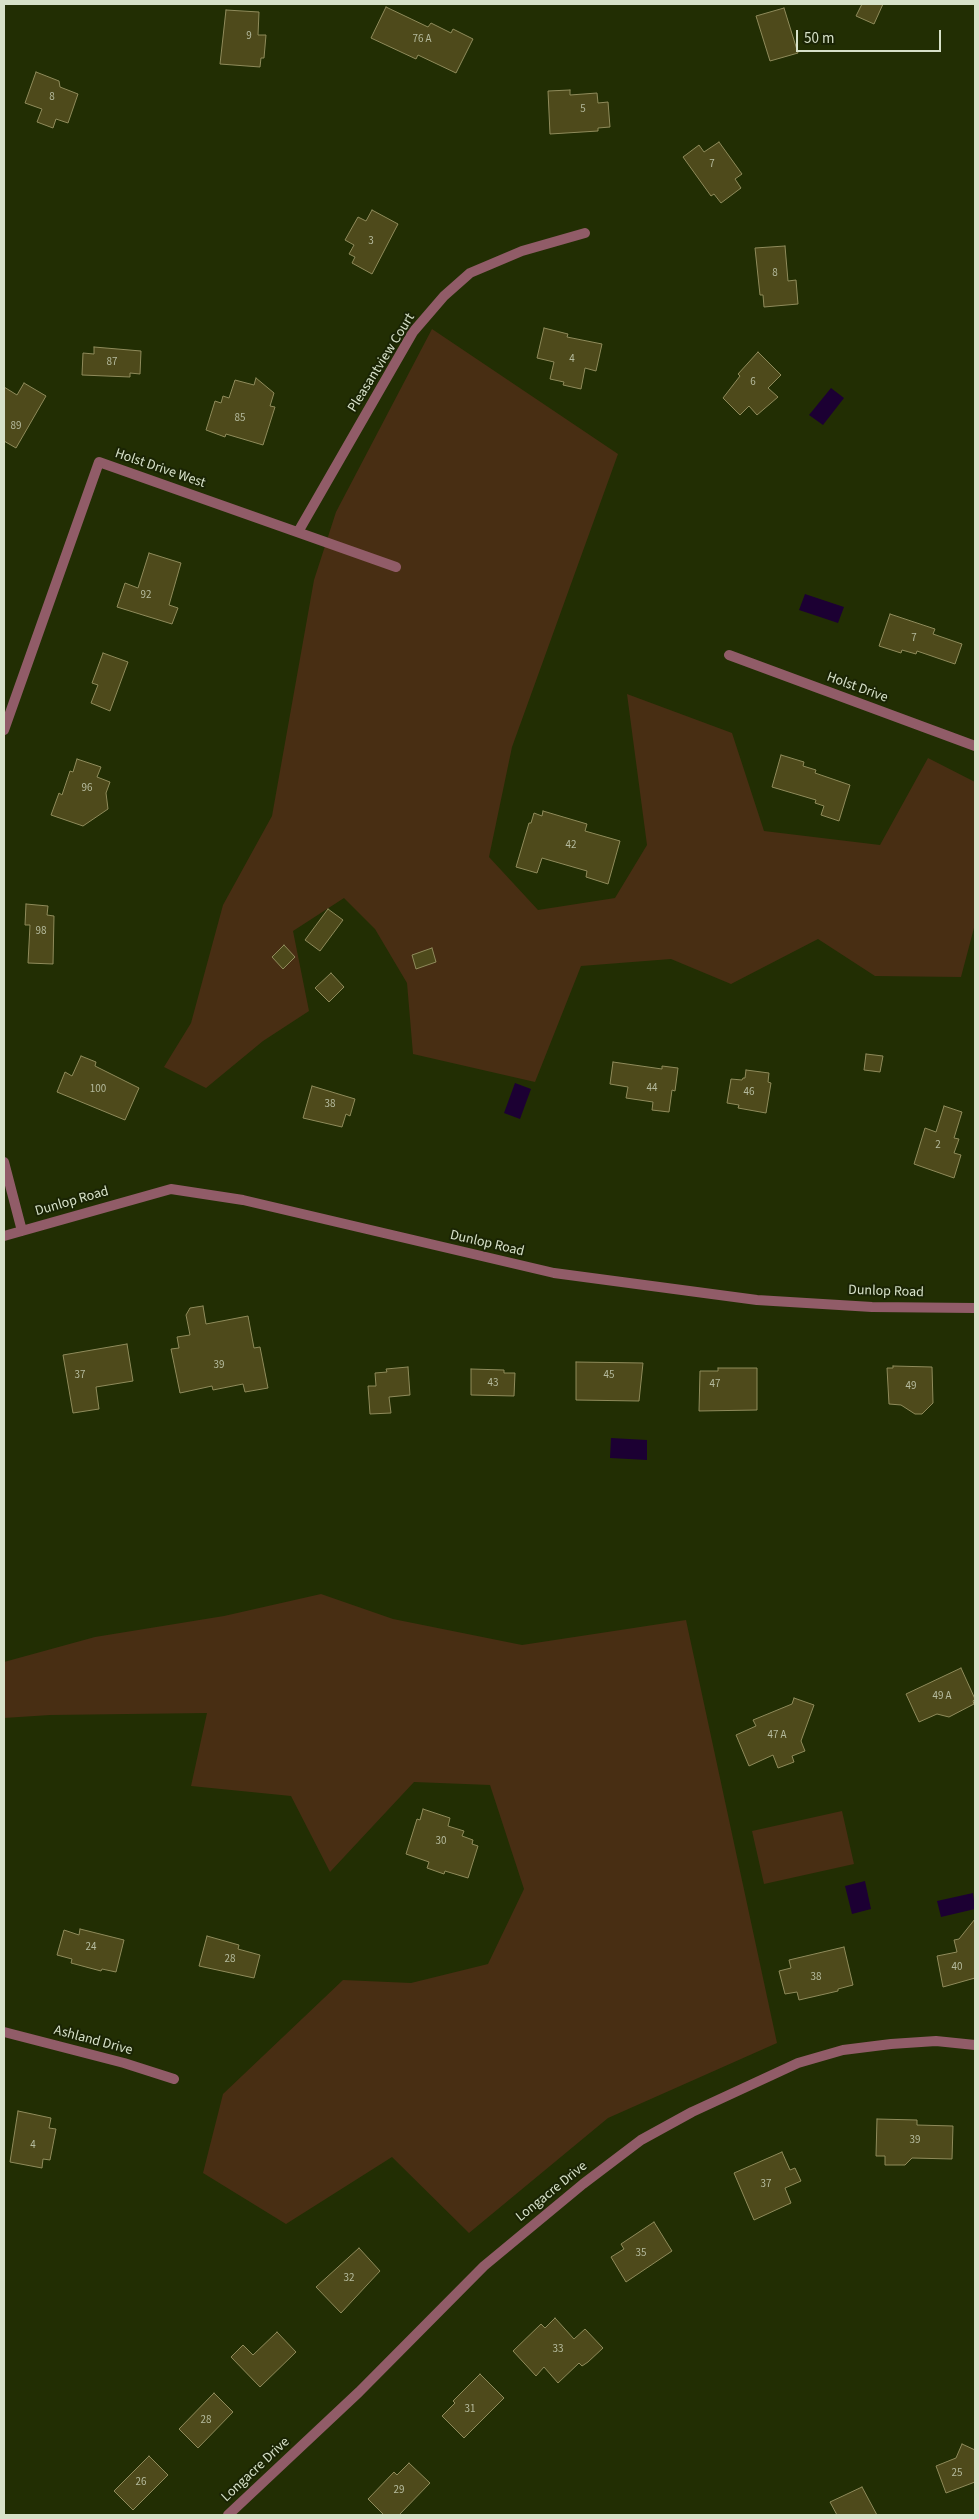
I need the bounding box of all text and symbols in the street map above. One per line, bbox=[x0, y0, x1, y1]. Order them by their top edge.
scale bar bbox=[799, 20, 944, 52]
text: 50 m bbox=[804, 28, 834, 49]
house number: 9 bbox=[246, 30, 252, 44]
house number: 76 A bbox=[412, 33, 432, 47]
house number: 8 bbox=[49, 91, 55, 105]
house number: 5 bbox=[580, 103, 586, 117]
house number: 7 bbox=[709, 158, 715, 172]
house number: 3 bbox=[368, 235, 374, 249]
house number: 8 bbox=[772, 267, 778, 281]
street label: Pleasantview Court bbox=[345, 311, 419, 415]
house number: 4 bbox=[569, 353, 575, 367]
house number: 87 bbox=[107, 356, 117, 370]
house number: 6 bbox=[750, 376, 756, 390]
house number: 85 bbox=[235, 412, 245, 426]
house number: 89 bbox=[11, 420, 21, 434]
street label: Holst Drive West bbox=[112, 446, 208, 492]
house number: 92 bbox=[141, 589, 151, 603]
house number: 7 bbox=[911, 632, 917, 646]
street label: Holst Drive bbox=[824, 669, 890, 707]
house number: 96 bbox=[82, 782, 92, 796]
house number: 42 bbox=[566, 839, 576, 853]
house number: 98 bbox=[36, 925, 46, 939]
house number: 44 bbox=[647, 1082, 657, 1096]
house number: 100 bbox=[90, 1083, 106, 1097]
house number: 46 bbox=[744, 1086, 754, 1100]
house number: 38 bbox=[325, 1098, 335, 1112]
house number: 2 bbox=[935, 1139, 941, 1153]
street label: Dunlop Road bbox=[33, 1183, 111, 1221]
street label: Dunlop Road bbox=[448, 1227, 526, 1261]
street label: Dunlop Road bbox=[848, 1282, 924, 1302]
house number: 39 bbox=[214, 1359, 224, 1373]
house number: 37 bbox=[75, 1369, 85, 1383]
house number: 45 bbox=[604, 1369, 614, 1383]
house number: 43 bbox=[488, 1377, 498, 1391]
house number: 47 bbox=[710, 1378, 720, 1392]
house number: 49 bbox=[906, 1380, 916, 1394]
house number: 49 A bbox=[932, 1690, 952, 1704]
house number: 47 A bbox=[767, 1729, 787, 1743]
house number: 30 bbox=[436, 1835, 446, 1849]
house number: 24 bbox=[86, 1941, 96, 1955]
house number: 28 bbox=[225, 1953, 235, 1967]
house number: 40 bbox=[952, 1961, 962, 1975]
house number: 38 bbox=[811, 1971, 821, 1985]
street label: Ashland Drive bbox=[52, 2022, 134, 2060]
house number: 39 bbox=[910, 2134, 920, 2148]
house number: 4 bbox=[30, 2139, 36, 2153]
street label: Longacre Drive bbox=[513, 2158, 591, 2226]
house number: 37 bbox=[761, 2178, 771, 2192]
house number: 35 bbox=[636, 2247, 646, 2261]
house number: 32 bbox=[344, 2272, 354, 2286]
house number: 33 bbox=[553, 2343, 563, 2357]
house number: 31 bbox=[465, 2403, 475, 2417]
house number: 28 bbox=[201, 2414, 211, 2428]
street label: Longacre Drive bbox=[218, 2434, 294, 2506]
house number: 25 bbox=[952, 2467, 962, 2481]
house number: 26 bbox=[136, 2476, 146, 2490]
house number: 29 bbox=[394, 2484, 404, 2498]

